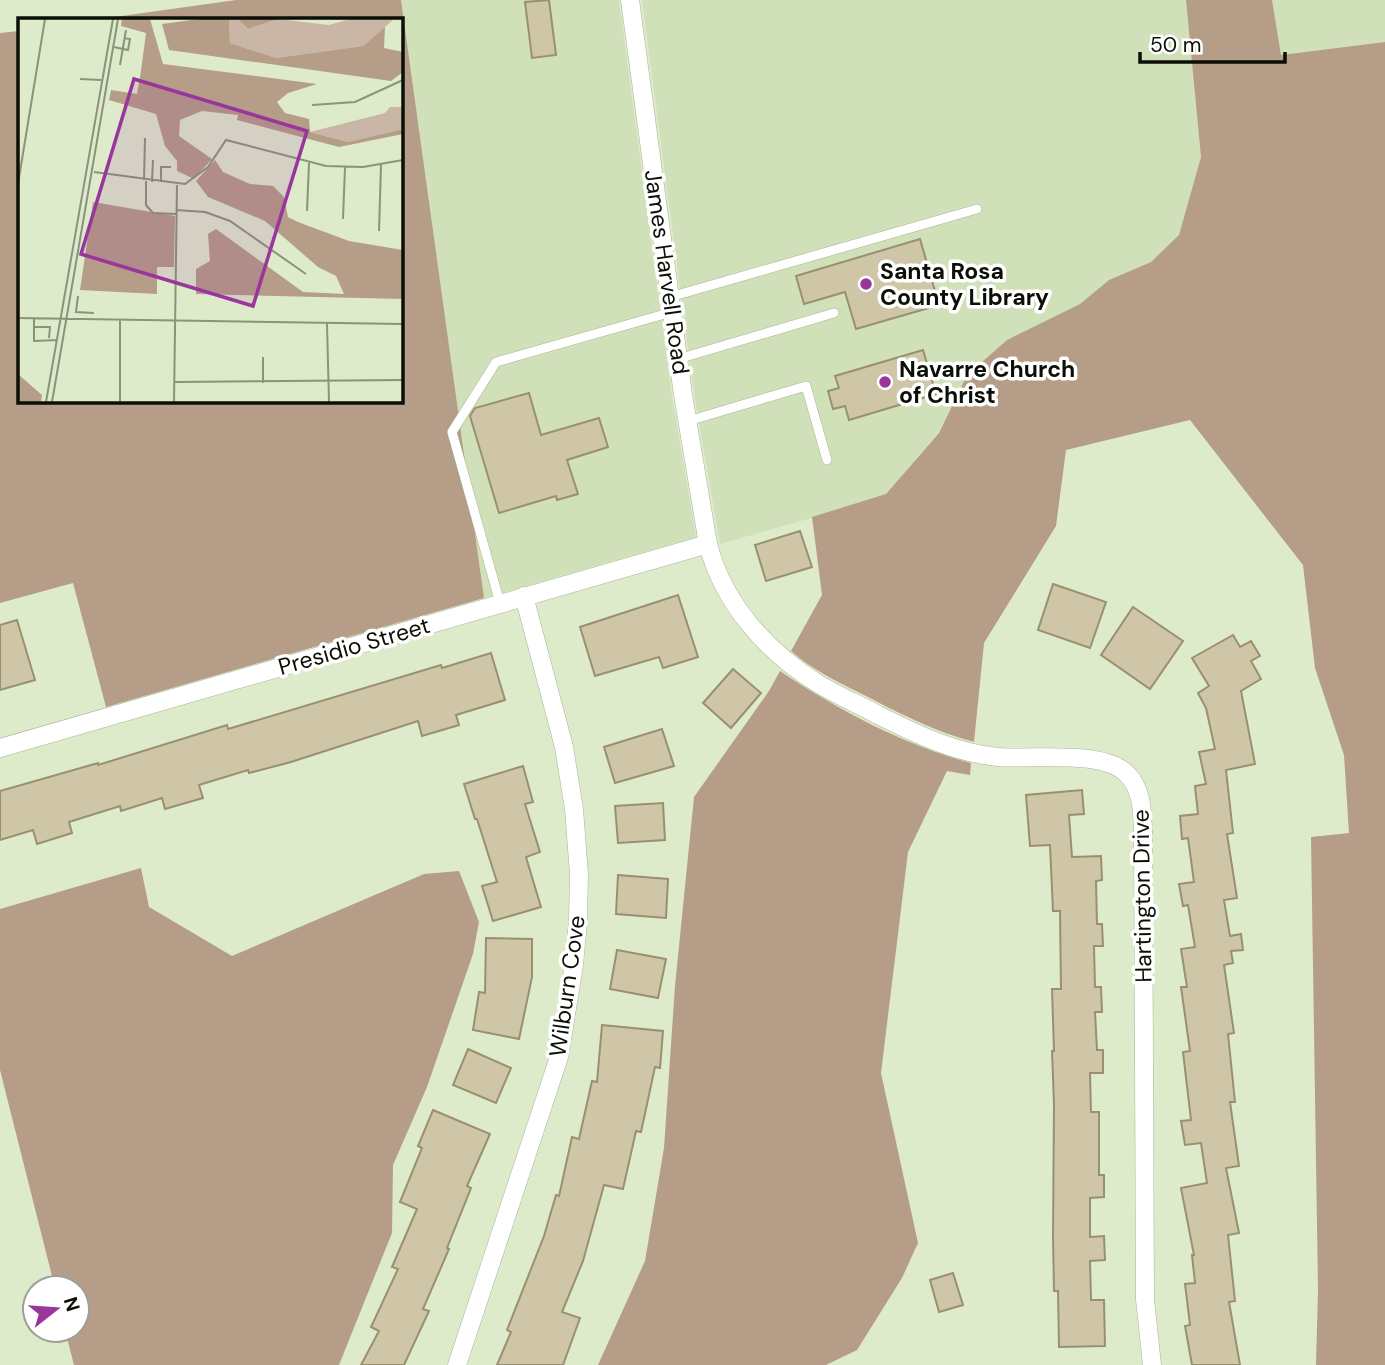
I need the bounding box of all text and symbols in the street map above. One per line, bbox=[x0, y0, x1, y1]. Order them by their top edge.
inset map bbox=[18, 18, 402, 402]
scale bar bbox=[1140, 21, 1285, 65]
text: 50 m bbox=[1150, 31, 1201, 59]
street label: James Harvell Road bbox=[638, 168, 696, 376]
place label: Santa Rosa County Library bbox=[880, 256, 1049, 312]
marker: Santa Rosa County Library bbox=[858, 276, 874, 292]
place label: Navarre Church of Christ bbox=[899, 354, 1075, 410]
marker: Navarre Church of Christ bbox=[877, 374, 893, 390]
street label: Presidio Street bbox=[275, 610, 433, 682]
street label: Hartington Drive bbox=[1125, 809, 1159, 983]
street label: Wilburn Cove bbox=[542, 913, 592, 1059]
north arrow bbox=[21, 1274, 91, 1344]
text: N bbox=[58, 1294, 86, 1314]

